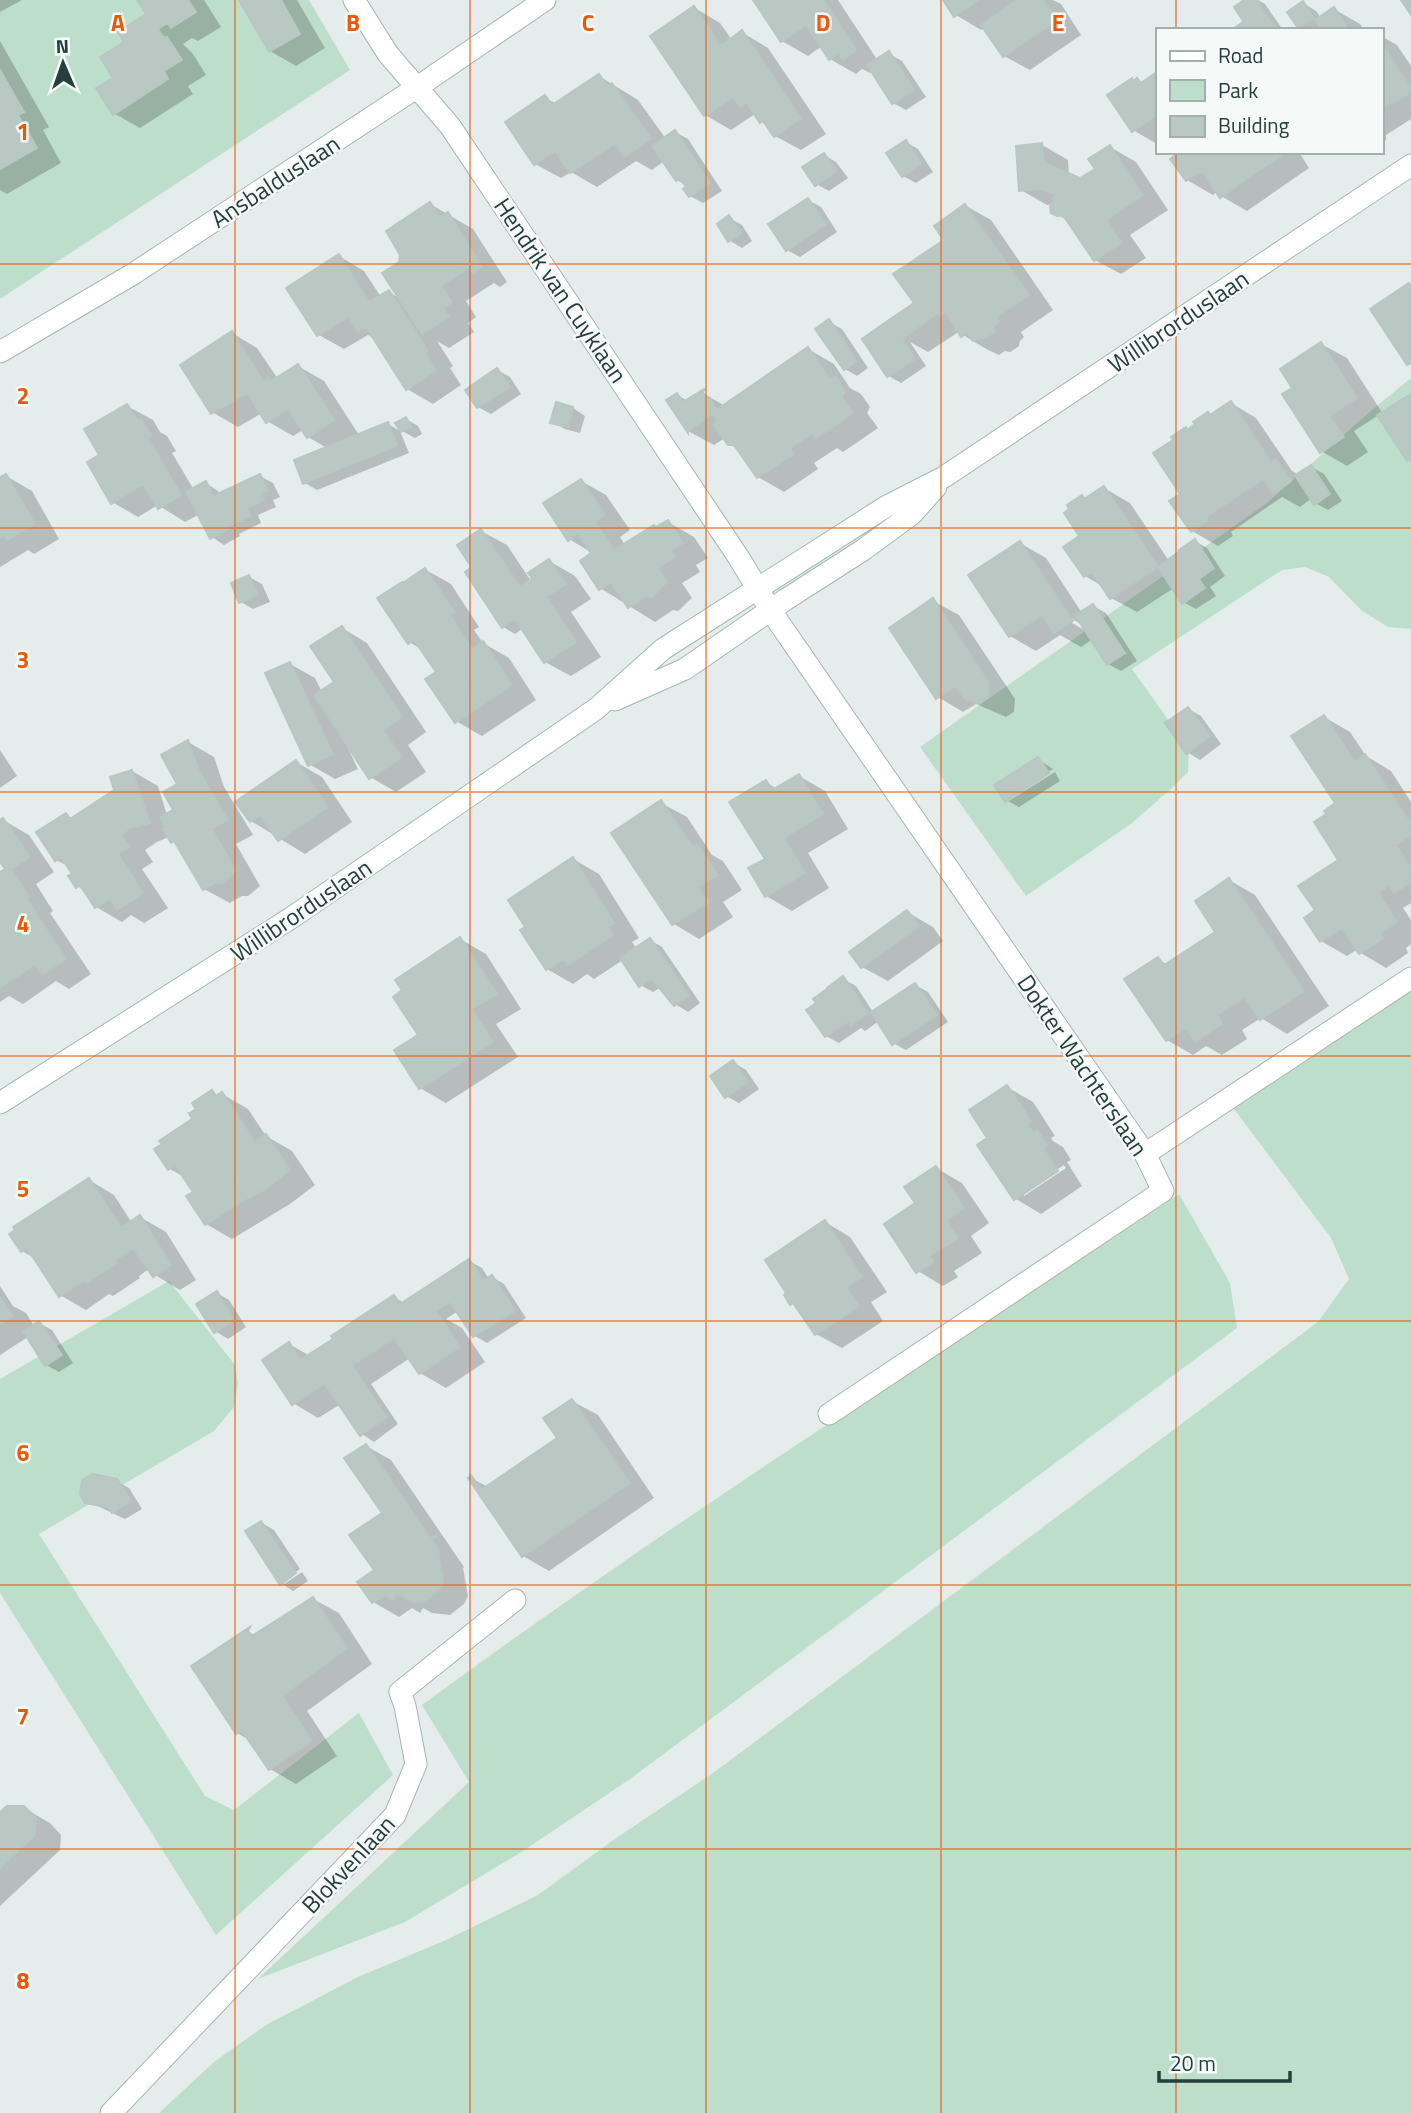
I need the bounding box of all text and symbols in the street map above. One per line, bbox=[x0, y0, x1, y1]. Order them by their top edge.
text: A bbox=[111, 5, 125, 40]
text: B bbox=[346, 5, 360, 40]
text: C bbox=[582, 5, 594, 40]
text: D bbox=[816, 5, 830, 40]
text: E bbox=[1052, 5, 1064, 40]
north arrow bbox=[28, 28, 98, 98]
legend bbox=[1156, 28, 1383, 154]
text: N bbox=[55, 31, 69, 60]
text: Road bbox=[1218, 39, 1263, 71]
text: Park bbox=[1218, 74, 1258, 106]
text: Building bbox=[1218, 109, 1290, 141]
text: 1 bbox=[17, 114, 29, 149]
street label: Ansbalduslaan bbox=[203, 126, 347, 236]
street label: Hendrik van Cuyklaan bbox=[485, 190, 637, 390]
street label: Willibrorduslaan bbox=[1100, 260, 1256, 382]
text: 2 bbox=[17, 378, 29, 413]
text: 3 bbox=[17, 642, 29, 677]
street label: Willibrorduslaan bbox=[223, 849, 379, 971]
text: 4 bbox=[17, 906, 29, 941]
street label: Dokter Wachterslaan bbox=[1009, 967, 1157, 1163]
text: 5 bbox=[17, 1171, 29, 1206]
text: 6 bbox=[17, 1435, 30, 1470]
text: 7 bbox=[17, 1699, 29, 1734]
street label: Blokvenlaan bbox=[293, 1807, 403, 1921]
text: 8 bbox=[17, 1963, 30, 1998]
scale bar bbox=[1159, 2039, 1290, 2084]
text: 20 m bbox=[1170, 2047, 1216, 2079]

